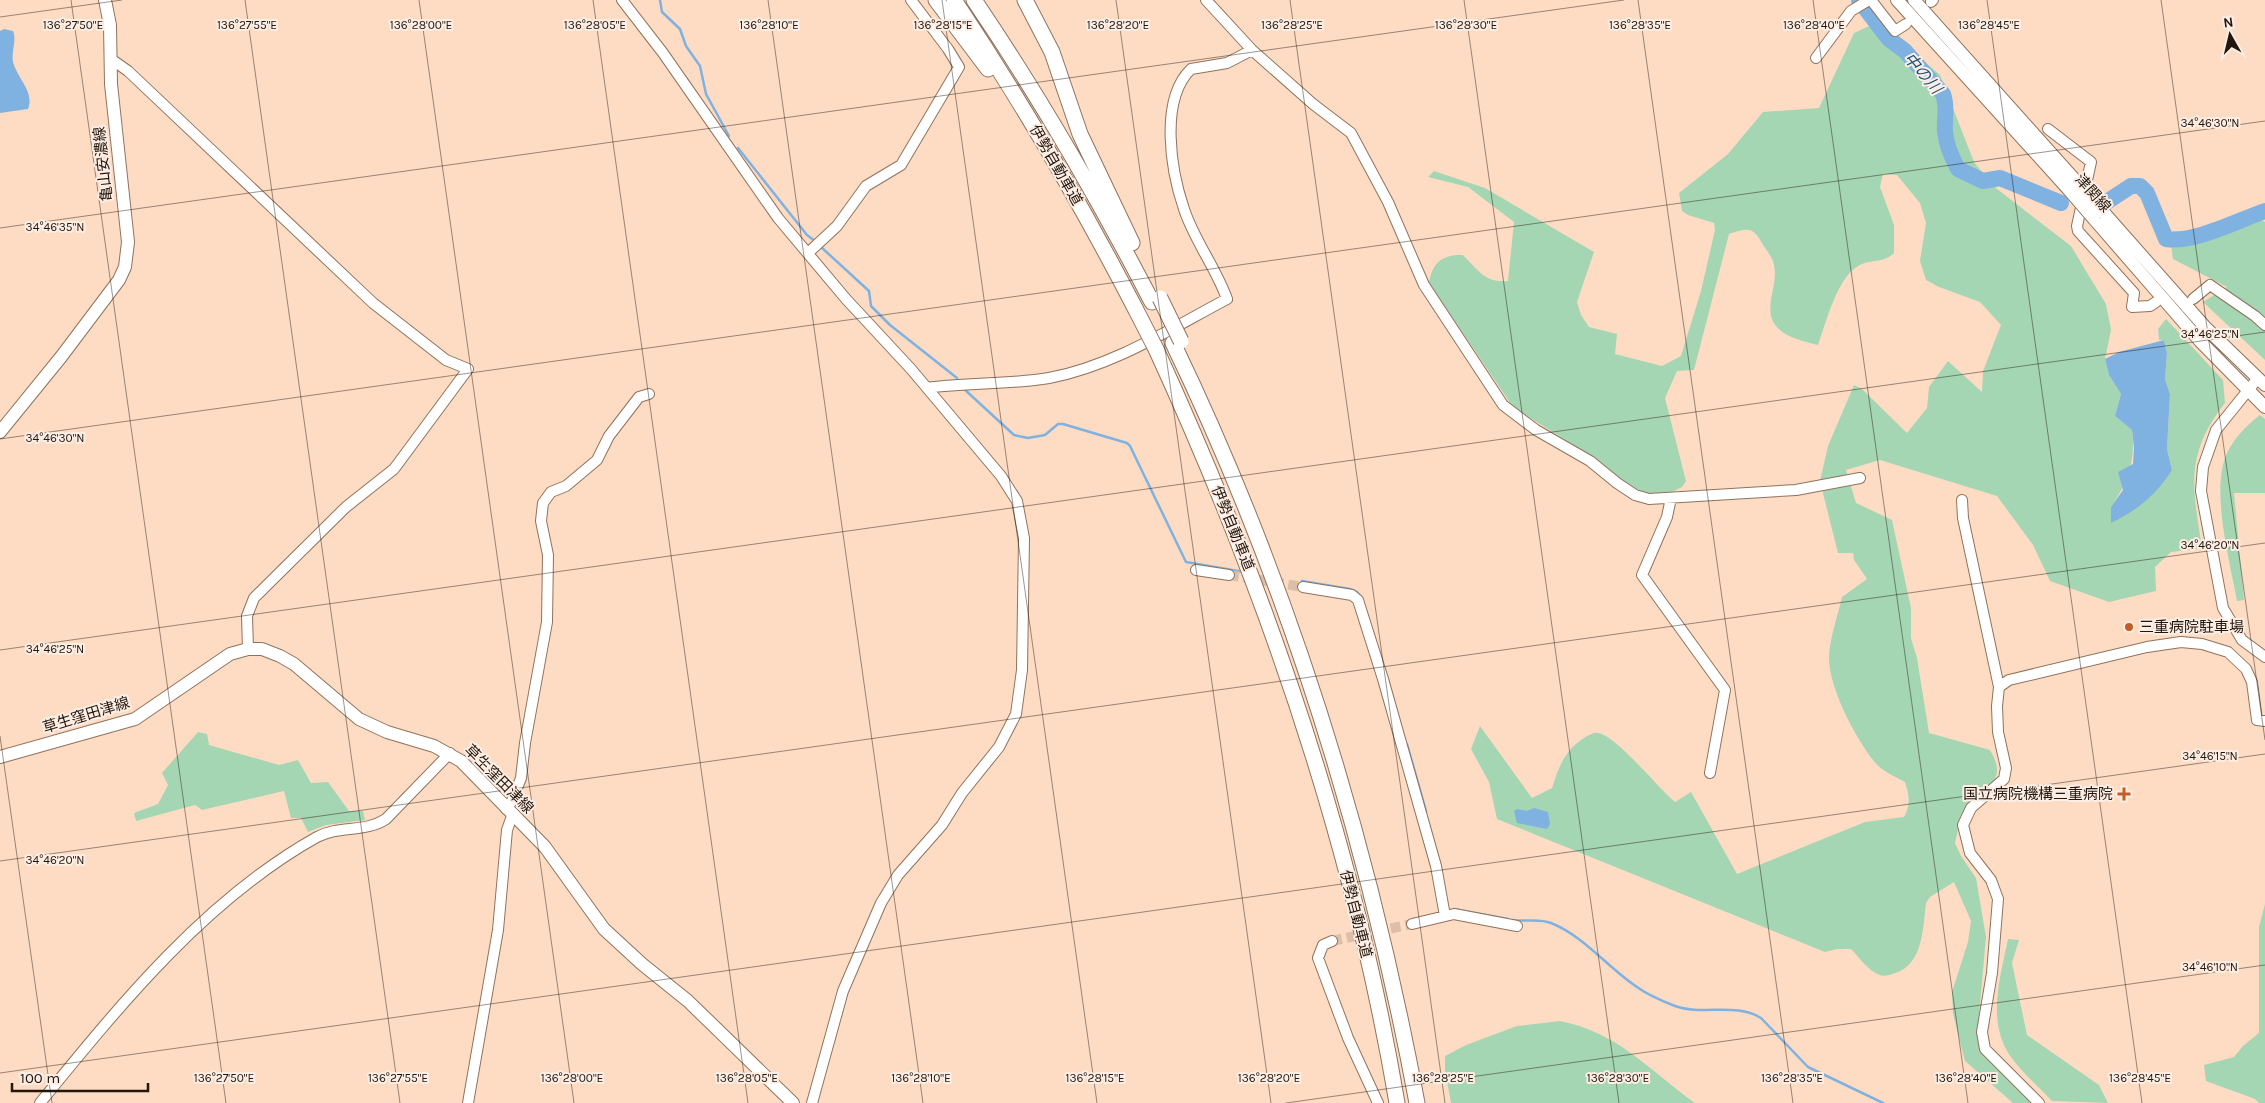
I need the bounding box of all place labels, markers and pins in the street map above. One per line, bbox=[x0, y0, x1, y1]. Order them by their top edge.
place label: 三重病院駐車場 bbox=[2139, 618, 2244, 636]
marker: 三重病院駐車場 bbox=[2123, 621, 2135, 633]
place label: 国立病院機構三重病院 bbox=[1963, 785, 2113, 803]
marker: 国立病院機構三重病院 bbox=[2117, 787, 2131, 801]

